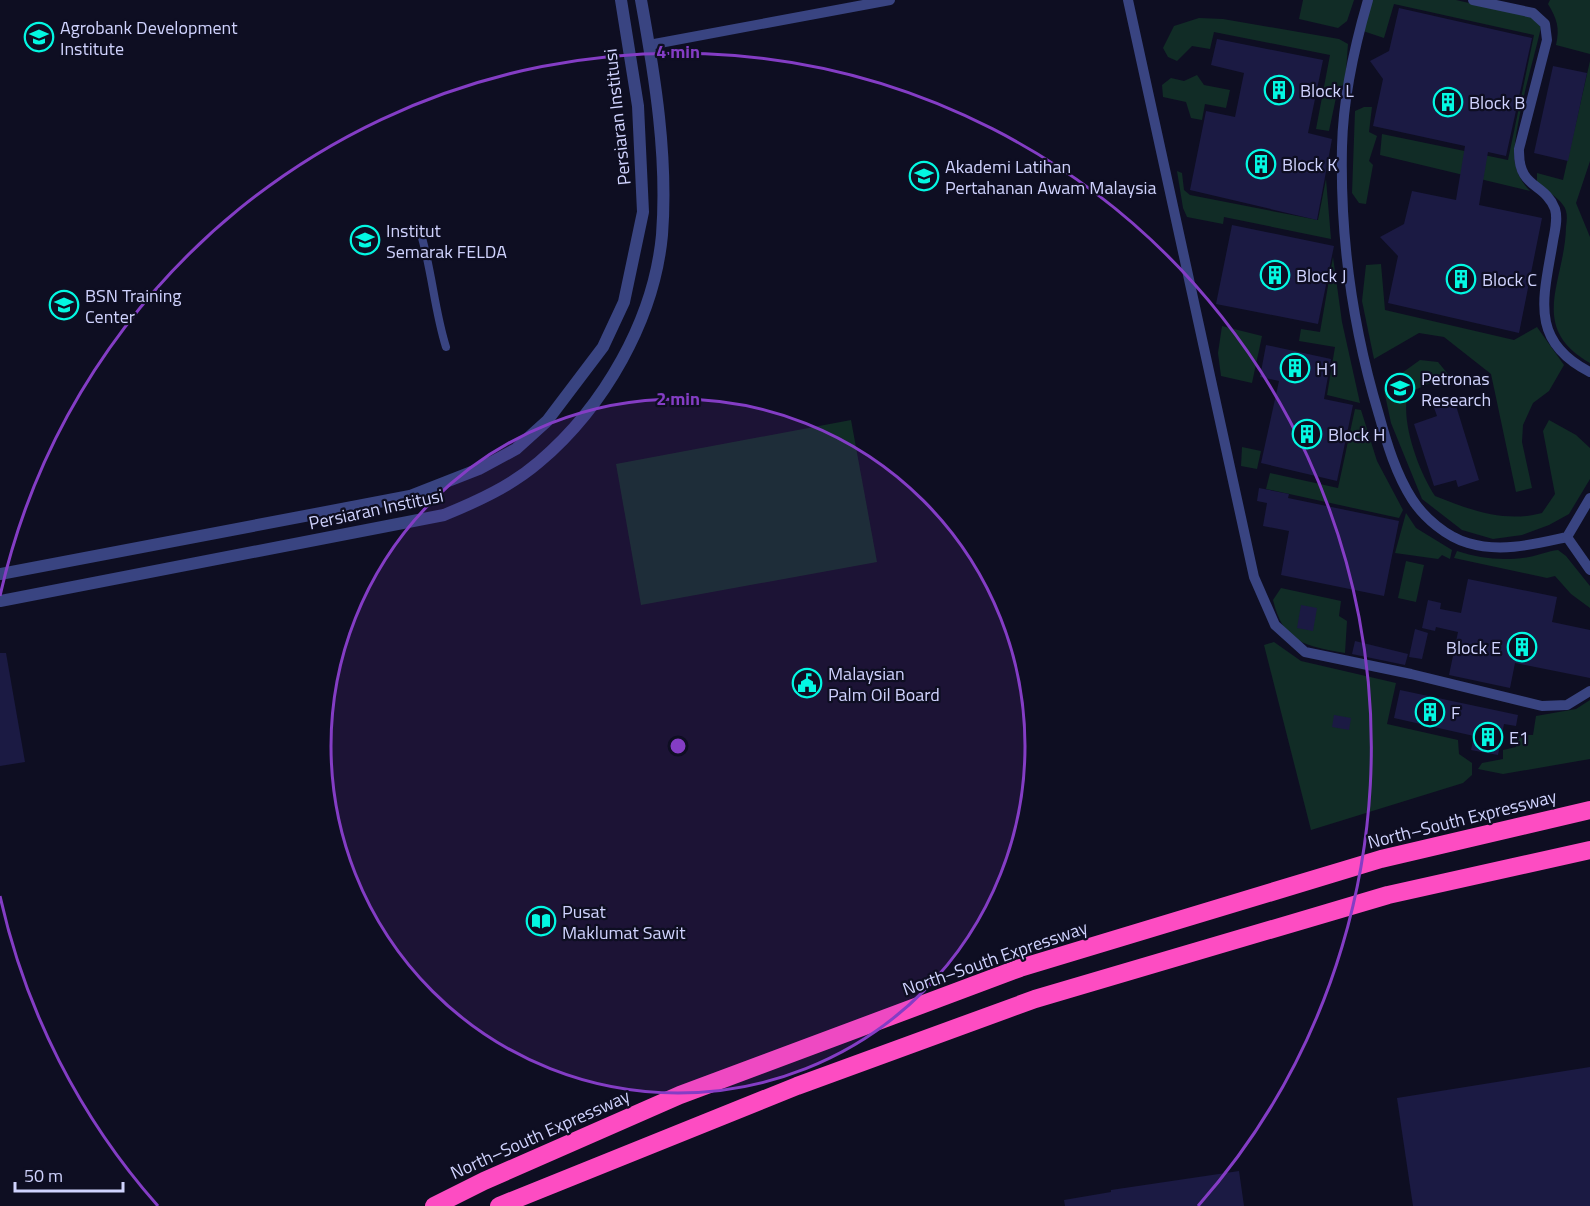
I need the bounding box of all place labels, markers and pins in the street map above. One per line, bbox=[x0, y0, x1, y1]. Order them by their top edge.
place label: Agrobank Development Institute bbox=[60, 14, 238, 62]
school or university icon: Agrobank Development Institute bbox=[23, 21, 55, 53]
building icon: Block L bbox=[1263, 74, 1295, 106]
place label: Block L bbox=[1300, 77, 1354, 104]
building icon: Block B bbox=[1432, 86, 1464, 118]
place label: Block B bbox=[1469, 89, 1525, 116]
building icon: Block K bbox=[1245, 148, 1277, 180]
place label: Block K bbox=[1282, 151, 1337, 178]
place label: Akademi Latihan Pertahanan Awam Malaysia bbox=[945, 153, 1156, 201]
school or university icon: Akademi Latihan Pertahanan Awam Malaysia bbox=[908, 160, 940, 192]
place label: Institut Semarak FELDA bbox=[386, 217, 507, 265]
school or university icon: Institut Semarak FELDA bbox=[349, 224, 381, 256]
building icon: Block J bbox=[1259, 259, 1291, 291]
place label: Block J bbox=[1296, 262, 1346, 289]
building icon: Block C bbox=[1445, 263, 1477, 295]
place label: Block C bbox=[1482, 266, 1537, 293]
place label: BSN Training Center bbox=[85, 282, 182, 330]
school or university icon: BSN Training Center bbox=[48, 289, 80, 321]
building icon: H1 bbox=[1279, 352, 1311, 384]
place label: H1 bbox=[1316, 355, 1338, 382]
place label: Petronas Research bbox=[1421, 365, 1491, 413]
school or university icon: Petronas Research bbox=[1384, 372, 1416, 404]
building icon: Block H bbox=[1291, 418, 1323, 450]
place label: Block H bbox=[1328, 421, 1385, 448]
building icon: Block E bbox=[1506, 631, 1538, 663]
place label: Block E bbox=[1446, 634, 1501, 661]
place label: Malaysian Palm Oil Board bbox=[828, 660, 940, 708]
public building icon: Malaysian Palm Oil Board bbox=[791, 667, 823, 699]
building icon: F bbox=[1414, 696, 1446, 728]
place label: F bbox=[1451, 699, 1460, 726]
building icon: E1 bbox=[1472, 721, 1504, 753]
place label: E1 bbox=[1509, 724, 1529, 751]
centre of rings bbox=[668, 736, 688, 756]
place label: Pusat Maklumat Sawit bbox=[562, 898, 686, 946]
library icon: Pusat Maklumat Sawit bbox=[525, 905, 557, 937]

